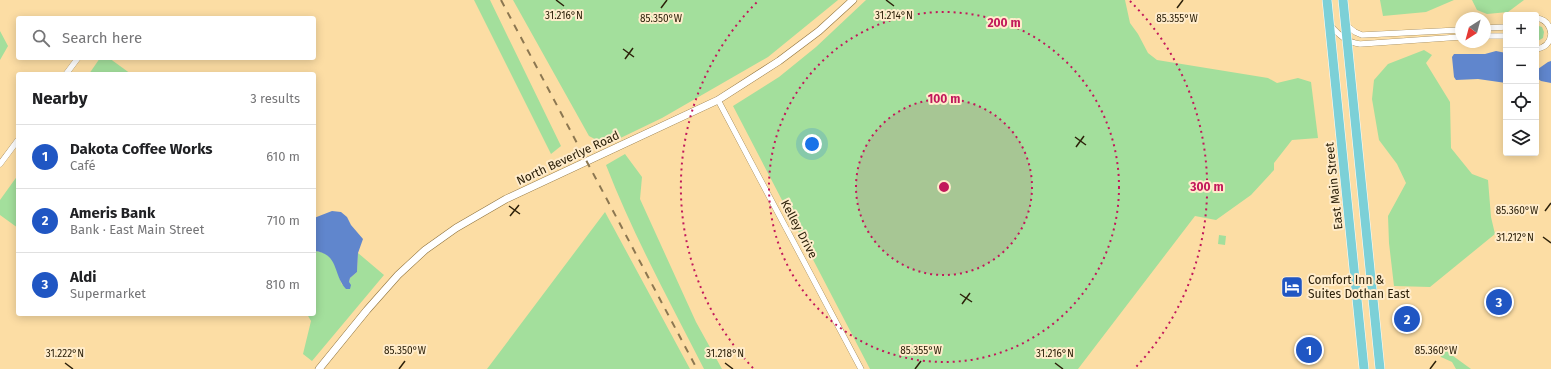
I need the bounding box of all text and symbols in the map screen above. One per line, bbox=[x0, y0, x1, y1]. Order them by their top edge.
text: 31.216°N bbox=[545, 10, 583, 22]
text: 31.214°N bbox=[875, 10, 913, 22]
north arrow bbox=[1455, 12, 1491, 48]
map controls bbox=[1503, 12, 1539, 156]
button: + bbox=[1503, 12, 1539, 48]
text: 85.350°W bbox=[640, 13, 683, 25]
text: 85.355°W bbox=[1156, 13, 1198, 25]
search box bbox=[16, 16, 316, 60]
text: 200 m bbox=[987, 16, 1021, 30]
icon: search bbox=[30, 27, 52, 49]
text: Search here bbox=[62, 29, 142, 47]
button: − bbox=[1503, 48, 1539, 84]
button: locate bbox=[1503, 84, 1539, 120]
text: Nearby bbox=[32, 88, 87, 109]
text: 3 results bbox=[250, 91, 300, 106]
text: 100 m bbox=[928, 92, 960, 106]
button: layers bbox=[1503, 120, 1539, 156]
street label: North Beverlye Road bbox=[514, 128, 622, 188]
your location bbox=[802, 134, 822, 154]
text: Dakota Coffee Works bbox=[70, 140, 213, 158]
street label: East Main Street bbox=[1322, 141, 1346, 230]
text: 1 bbox=[42, 149, 48, 164]
text: 610 m bbox=[266, 149, 300, 164]
text: Café bbox=[70, 158, 96, 173]
centre of rings bbox=[937, 180, 951, 194]
text: 300 m bbox=[1189, 180, 1224, 194]
street label: Kelley Drive bbox=[778, 197, 820, 261]
text: Ameris Bank bbox=[70, 204, 155, 222]
text: 85.360°W bbox=[1496, 205, 1539, 217]
text: 2 bbox=[42, 213, 48, 228]
text: 710 m bbox=[267, 213, 300, 228]
text: Bank · East Main Street bbox=[70, 222, 204, 237]
text: 31.212°N bbox=[1496, 232, 1534, 244]
text: Aldi bbox=[70, 268, 96, 286]
place label: Comfort Inn & Suites Dothan East bbox=[1308, 273, 1411, 301]
hotel icon: Comfort Inn & Suites Dothan East bbox=[1279, 274, 1305, 300]
text: 3 bbox=[42, 277, 48, 292]
text: 810 m bbox=[266, 277, 300, 292]
text: Supermarket bbox=[70, 286, 146, 301]
pin: 3 bbox=[1486, 287, 1512, 317]
pin: 2 bbox=[1394, 304, 1420, 334]
pin: 1 bbox=[1296, 335, 1322, 365]
text: 85.350°W bbox=[384, 345, 427, 357]
text: 85.355°W bbox=[900, 345, 942, 357]
text: 85.360°W bbox=[1415, 345, 1458, 357]
text: 31.222°N bbox=[46, 348, 84, 360]
text: 31.218°N bbox=[706, 348, 744, 360]
text: 31.216°N bbox=[1036, 348, 1074, 360]

